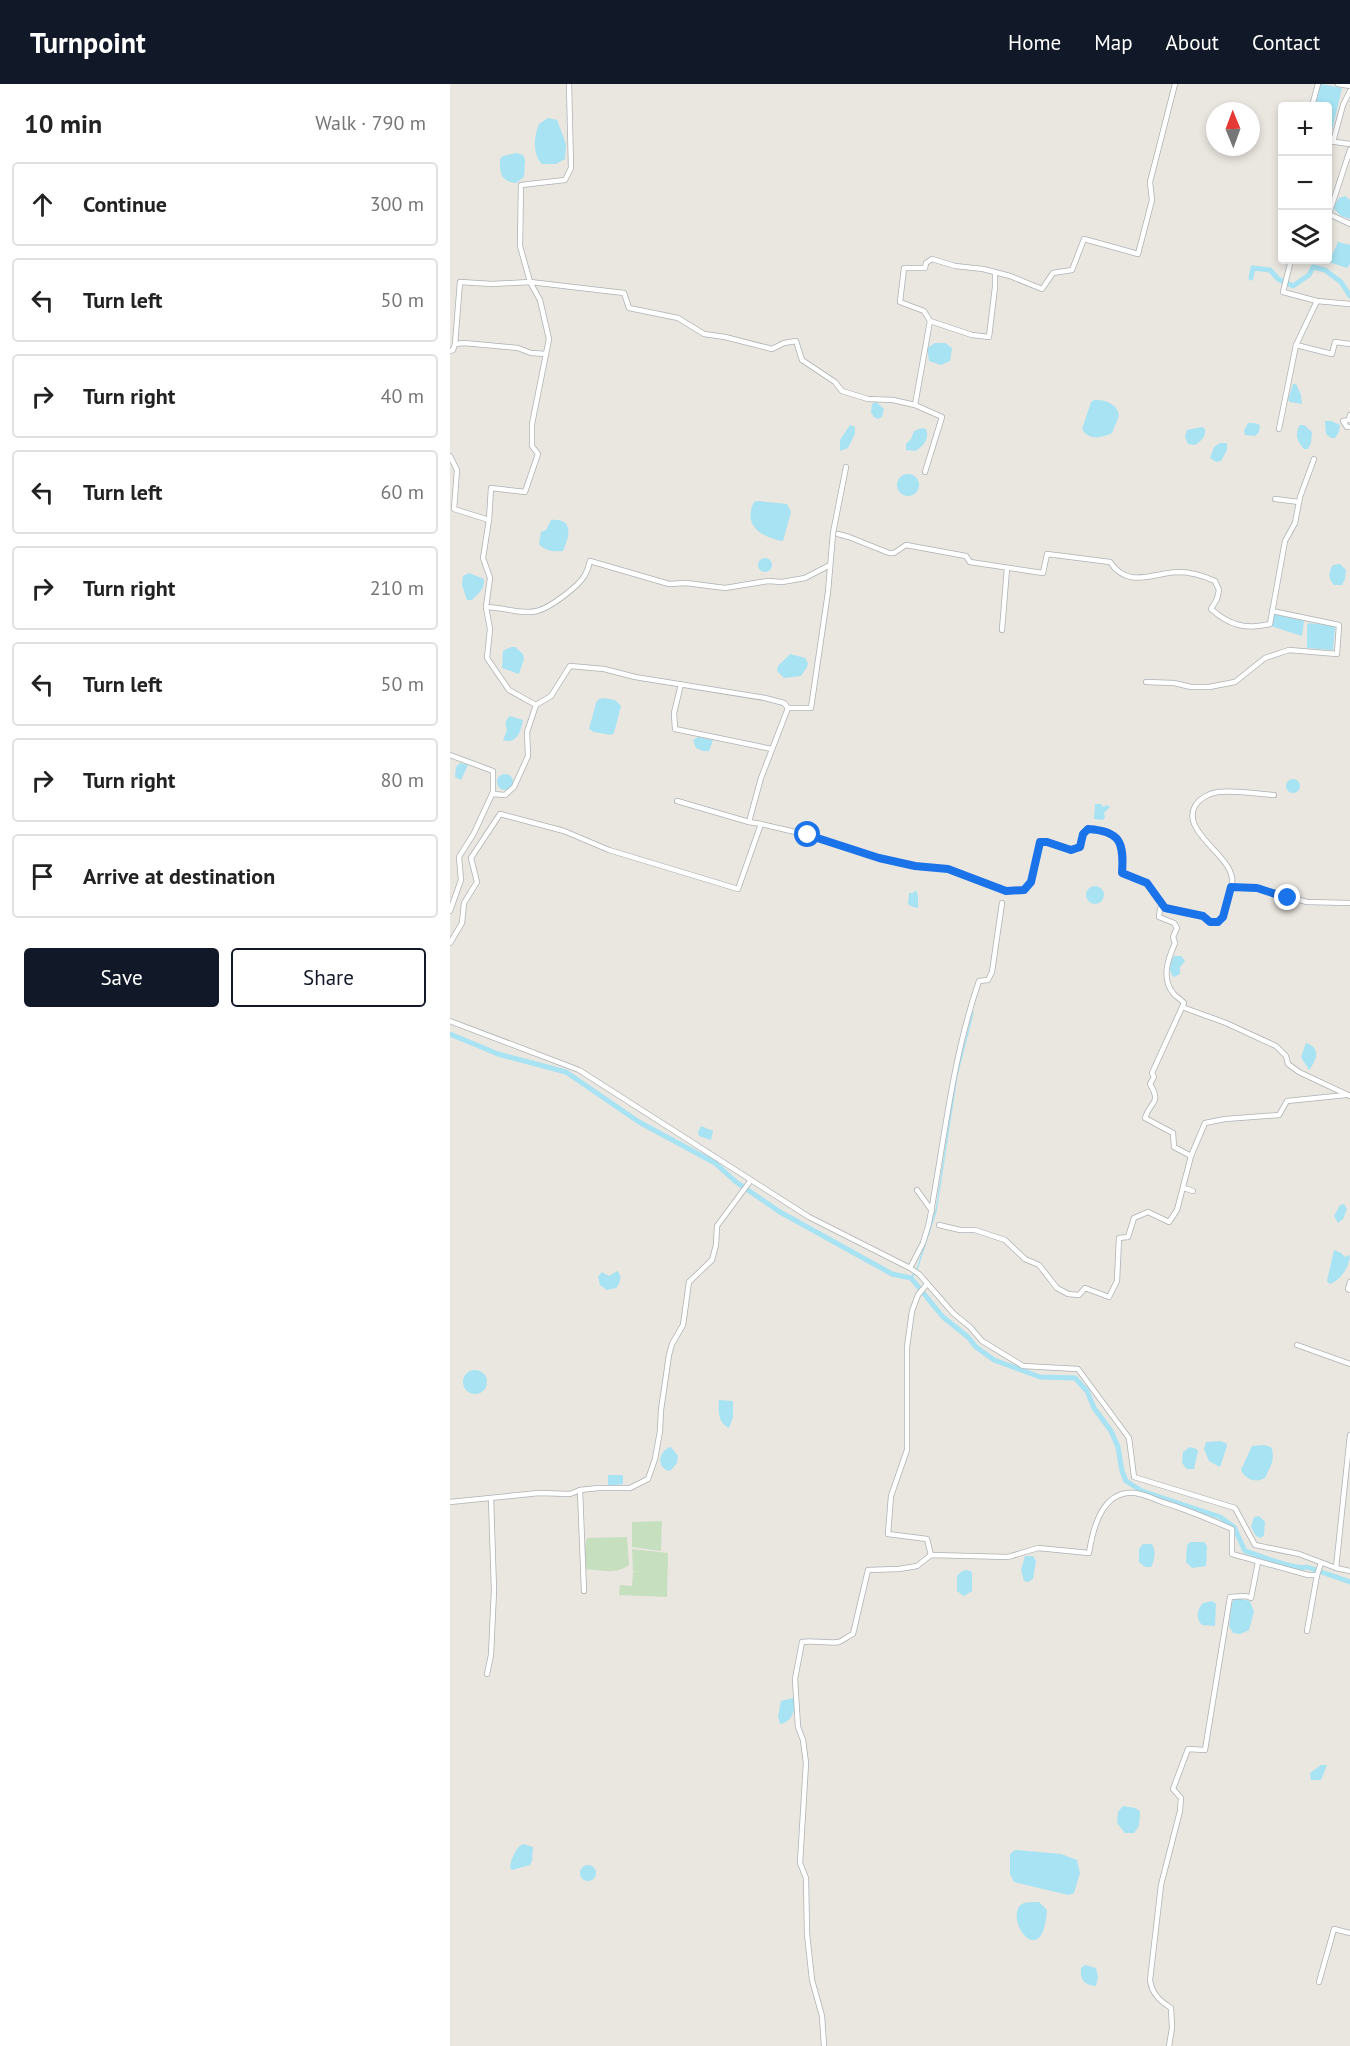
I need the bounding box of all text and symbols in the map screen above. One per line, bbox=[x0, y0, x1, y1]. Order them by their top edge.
text: Turnpoint bbox=[30, 24, 146, 61]
text: Home bbox=[1008, 29, 1061, 56]
text: Map bbox=[1094, 29, 1133, 56]
text: About bbox=[1166, 29, 1219, 56]
text: Contact bbox=[1252, 29, 1320, 56]
north arrow bbox=[1206, 102, 1260, 156]
map controls bbox=[1278, 102, 1332, 264]
button: + bbox=[1278, 102, 1332, 156]
text: 10 min bbox=[24, 107, 102, 140]
text: Walk · 790 m bbox=[315, 110, 426, 136]
button: − bbox=[1278, 156, 1332, 210]
icon: ahead bbox=[26, 188, 59, 221]
text: Continue bbox=[83, 190, 167, 218]
text: 300 m bbox=[370, 191, 424, 217]
button: layers bbox=[1278, 210, 1332, 264]
icon: left bbox=[26, 284, 59, 317]
text: Turn left bbox=[83, 286, 163, 314]
text: 50 m bbox=[381, 287, 424, 313]
icon: right bbox=[26, 380, 59, 413]
text: Turn right bbox=[83, 382, 175, 410]
text: 40 m bbox=[381, 383, 424, 409]
icon: left bbox=[26, 476, 59, 509]
text: Turn left bbox=[83, 478, 163, 506]
text: 60 m bbox=[381, 479, 424, 505]
icon: right bbox=[26, 572, 59, 605]
text: Turn right bbox=[83, 574, 175, 602]
text: 210 m bbox=[370, 575, 424, 601]
icon: left bbox=[26, 668, 59, 701]
text: Turn left bbox=[83, 670, 163, 698]
text: 50 m bbox=[381, 671, 424, 697]
icon: right bbox=[26, 764, 59, 797]
text: Turn right bbox=[83, 766, 175, 794]
text: 80 m bbox=[381, 767, 424, 793]
route start bbox=[794, 821, 820, 847]
icon: arrive bbox=[26, 860, 59, 893]
text: Arrive at destination bbox=[83, 862, 275, 890]
route end bbox=[1274, 884, 1300, 910]
button: Save bbox=[24, 948, 219, 1007]
button: Share bbox=[231, 948, 426, 1007]

